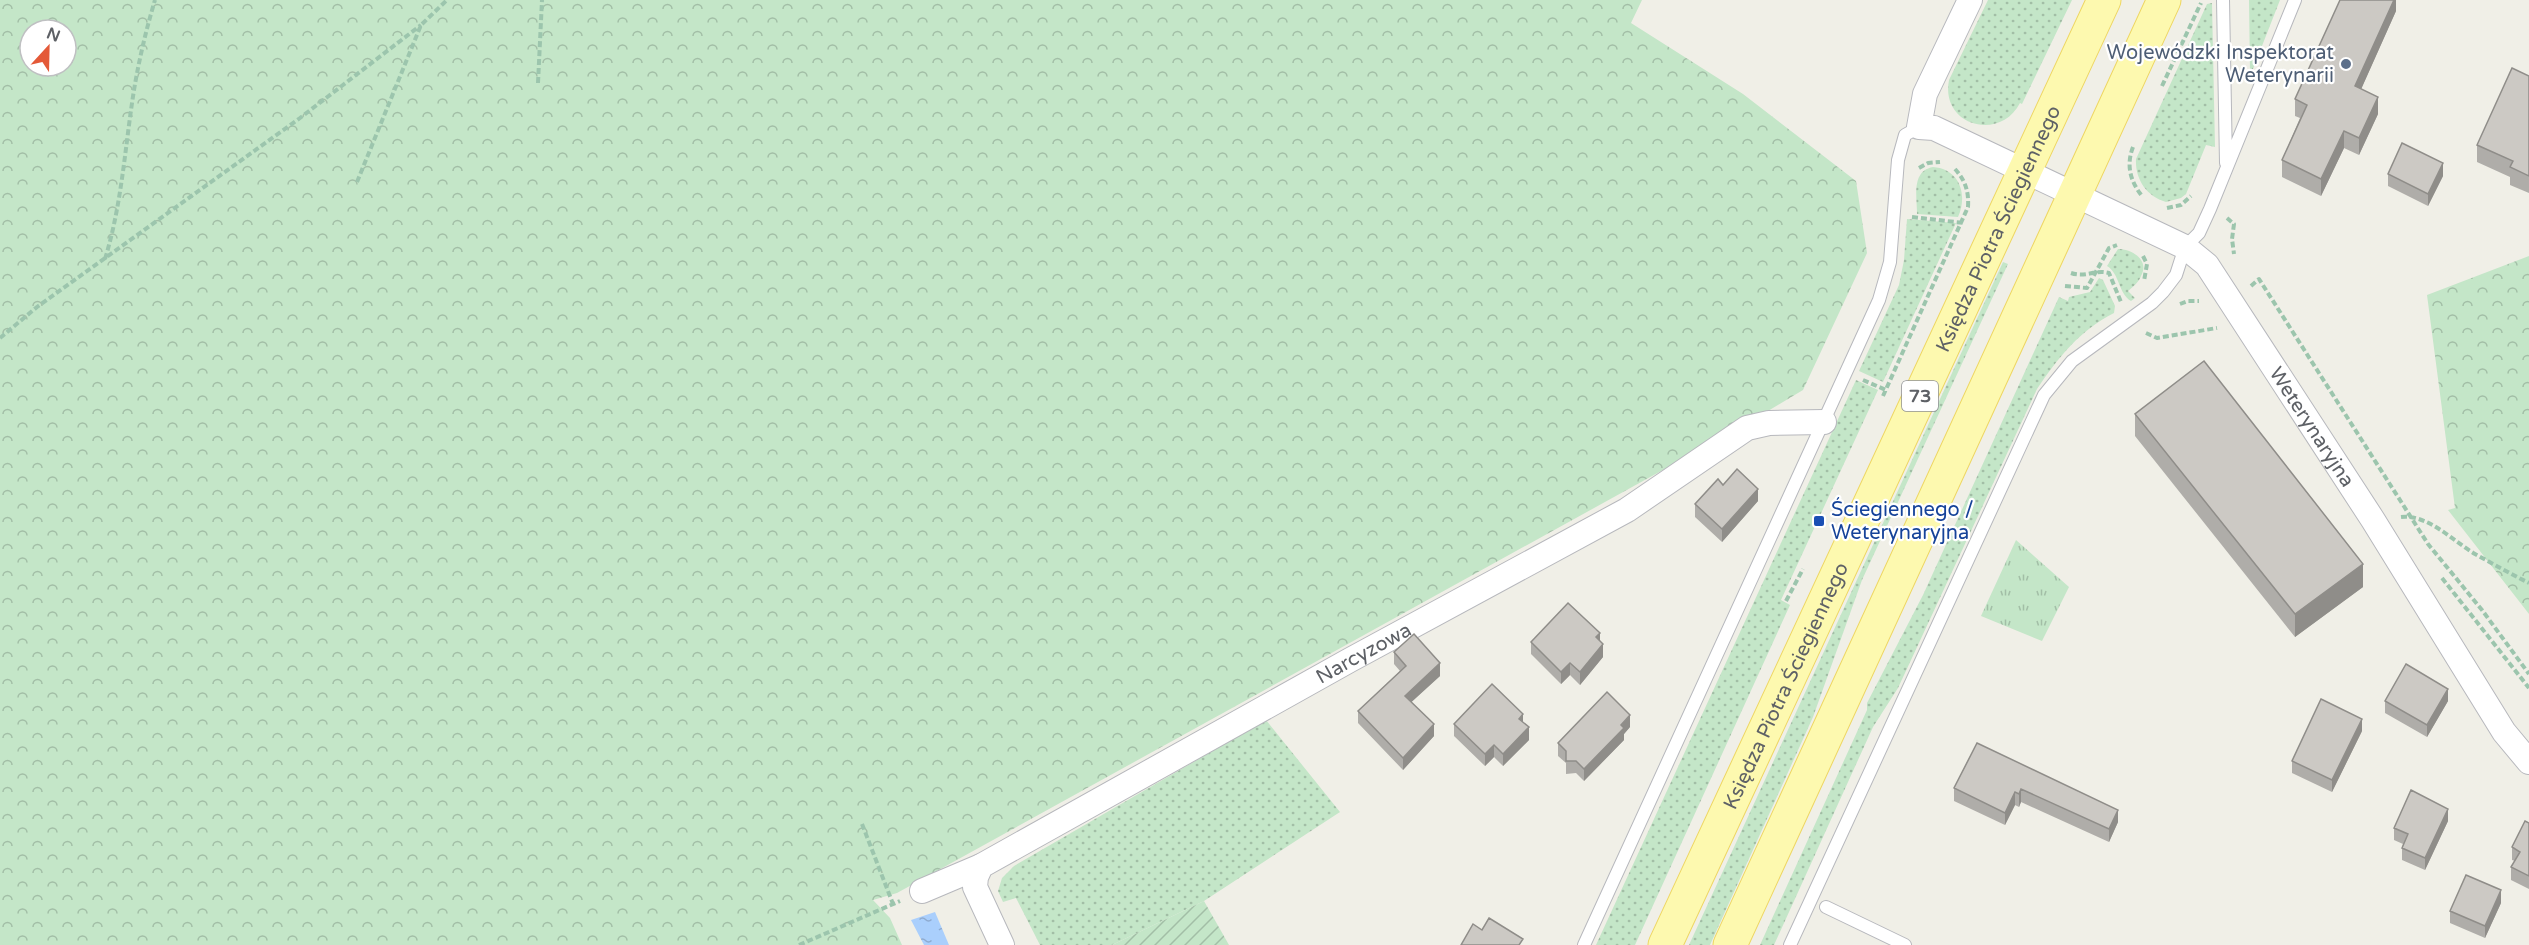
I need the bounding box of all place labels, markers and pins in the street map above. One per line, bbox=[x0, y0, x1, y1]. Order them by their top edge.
place label: Wojewódzki Inspektorat Weterynarii bbox=[2107, 41, 2334, 88]
marker: Wojewódzki Inspektorat Weterynarii bbox=[2339, 57, 2353, 71]
place label: Ściegiennego / Weterynaryjna bbox=[1831, 497, 1974, 545]
marker: Ściegiennego / Weterynaryjna bbox=[1812, 514, 1826, 528]

